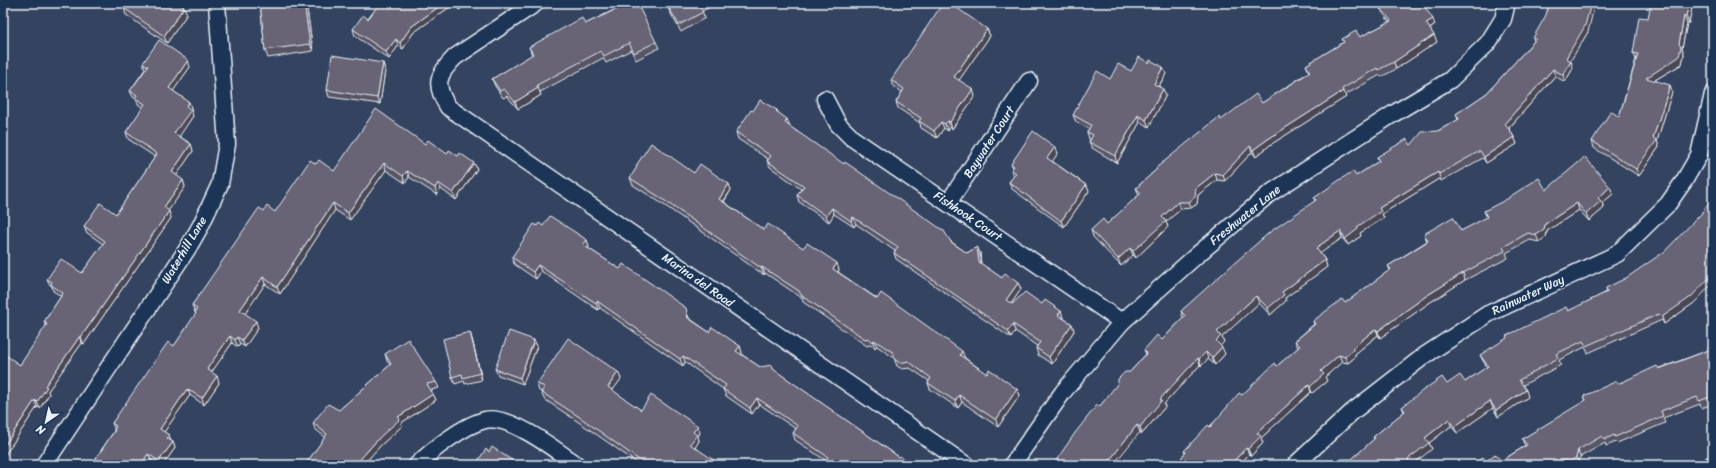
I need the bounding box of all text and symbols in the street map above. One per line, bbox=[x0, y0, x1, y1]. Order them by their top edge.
street label: Baywater Court bbox=[957, 100, 1021, 183]
street label: Freshwater Lane bbox=[1204, 179, 1286, 251]
street label: Fishhook Court bbox=[929, 185, 1008, 248]
street label: Waterhill Lane bbox=[155, 212, 213, 288]
street label: Marina del Road bbox=[657, 247, 739, 314]
street label: Rainwater Way bbox=[1488, 268, 1569, 321]
north arrow bbox=[26, 402, 66, 442]
text: N bbox=[32, 420, 50, 440]

